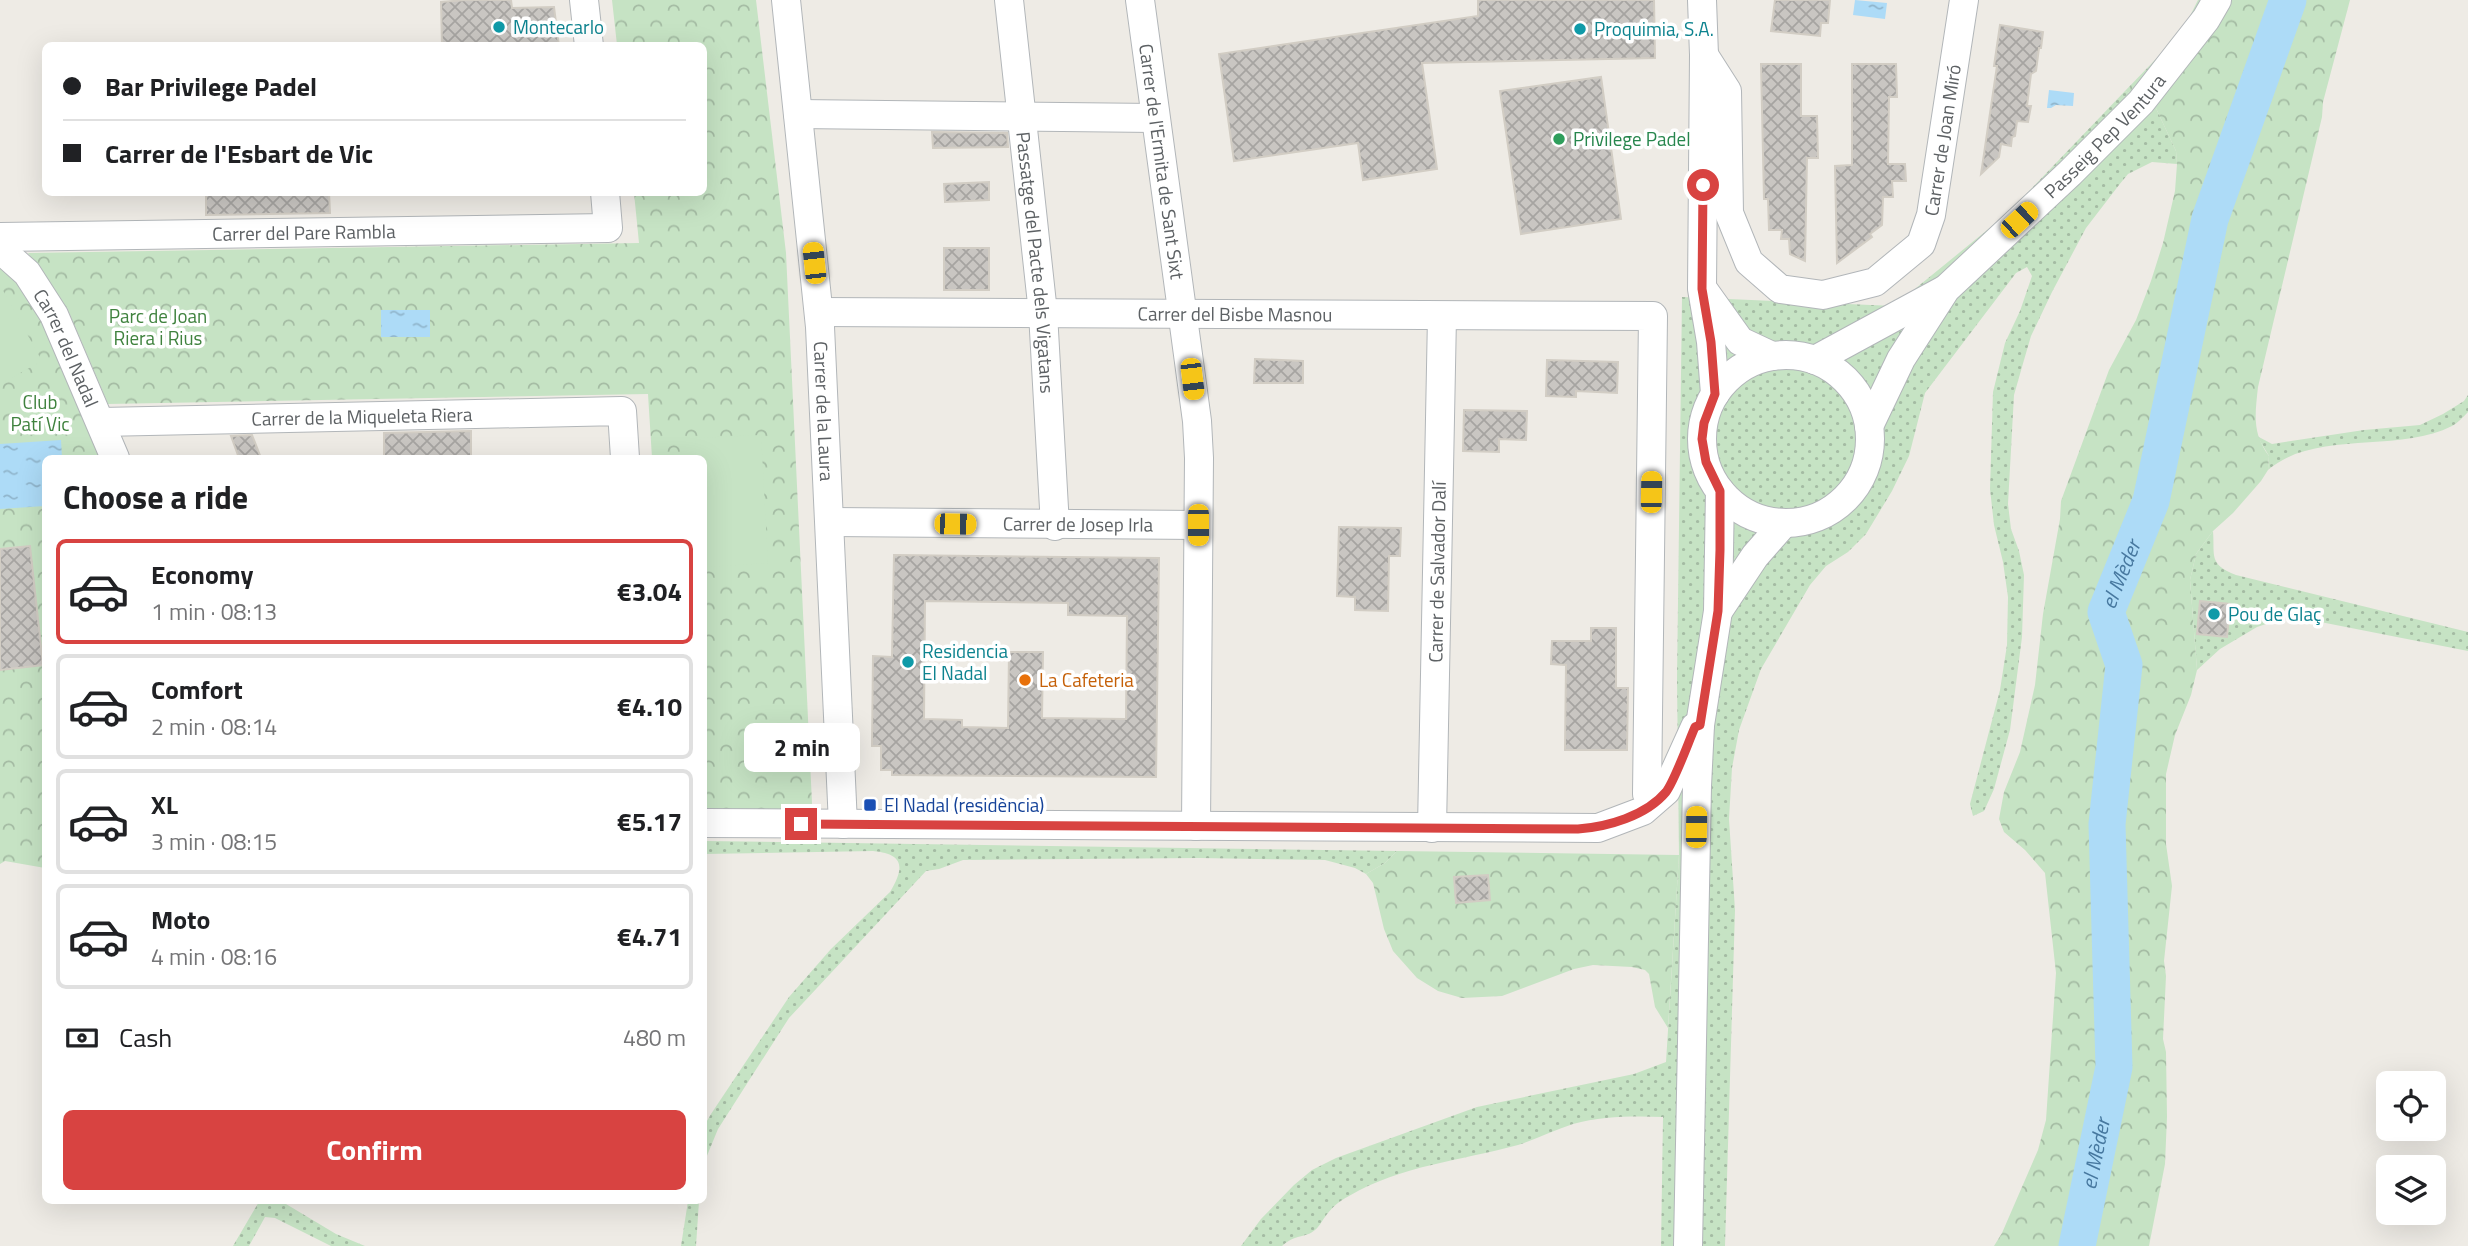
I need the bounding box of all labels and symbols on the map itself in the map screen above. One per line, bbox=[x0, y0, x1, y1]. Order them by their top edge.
place label: Montecarlo bbox=[513, 12, 604, 41]
place label: Proquimia, S.A. bbox=[1594, 14, 1714, 43]
marker: Montecarlo bbox=[491, 19, 507, 35]
marker: Proquimia, S.A. bbox=[1572, 21, 1588, 37]
street label: Carrer de l'Ermita de Sant Sixt bbox=[1132, 42, 1193, 281]
street label: Carrer de Joan Miró bbox=[1916, 62, 1968, 218]
street label: Passeig Pep Ventura bbox=[2037, 67, 2172, 205]
place label: Privilege Padel bbox=[1573, 124, 1691, 153]
street label: Passatge del Pacte dels Vigatans bbox=[1009, 130, 1063, 394]
marker: Privilege Padel bbox=[1551, 131, 1567, 147]
route start bbox=[1687, 169, 1719, 201]
car bbox=[1997, 198, 2042, 242]
street label: Carrer del Pare Rambla bbox=[212, 216, 396, 248]
car bbox=[802, 241, 827, 285]
street label: Carrer del Nadal bbox=[27, 283, 107, 411]
street label: Carrer del Bisbe Masnou bbox=[1138, 299, 1332, 328]
park label: Parc de Joan Riera i Rius bbox=[109, 301, 207, 352]
street label: Carrer de la Laura bbox=[807, 341, 842, 482]
car bbox=[1180, 357, 1205, 401]
park label: Club Patí Vic bbox=[10, 387, 70, 438]
street label: Carrer de la Miqueleta Riera bbox=[251, 399, 473, 433]
car bbox=[1641, 471, 1662, 513]
street label: Carrer de Salvador Dalí bbox=[1420, 479, 1453, 663]
car bbox=[1188, 504, 1209, 546]
street label: Carrer de Josep Irla bbox=[1003, 508, 1154, 539]
car bbox=[934, 513, 977, 535]
water label: el Mèder bbox=[2092, 533, 2149, 614]
place label: Pou de Glaç bbox=[2228, 599, 2321, 628]
marker: Pou de Glaç bbox=[2206, 606, 2222, 622]
place label: Residencia El Nadal bbox=[922, 636, 1008, 687]
marker: Residencia El Nadal bbox=[900, 654, 916, 670]
place label: La Cafeteria bbox=[1039, 665, 1134, 694]
marker: La Cafeteria bbox=[1017, 672, 1033, 688]
callout: 2 min bbox=[743, 722, 859, 772]
place label: El Nadal (residència) bbox=[884, 790, 1044, 819]
marker: El Nadal (residència) bbox=[862, 797, 878, 813]
car bbox=[1686, 806, 1707, 848]
route end bbox=[785, 808, 817, 840]
water label: el Mèder bbox=[2072, 1113, 2118, 1192]

